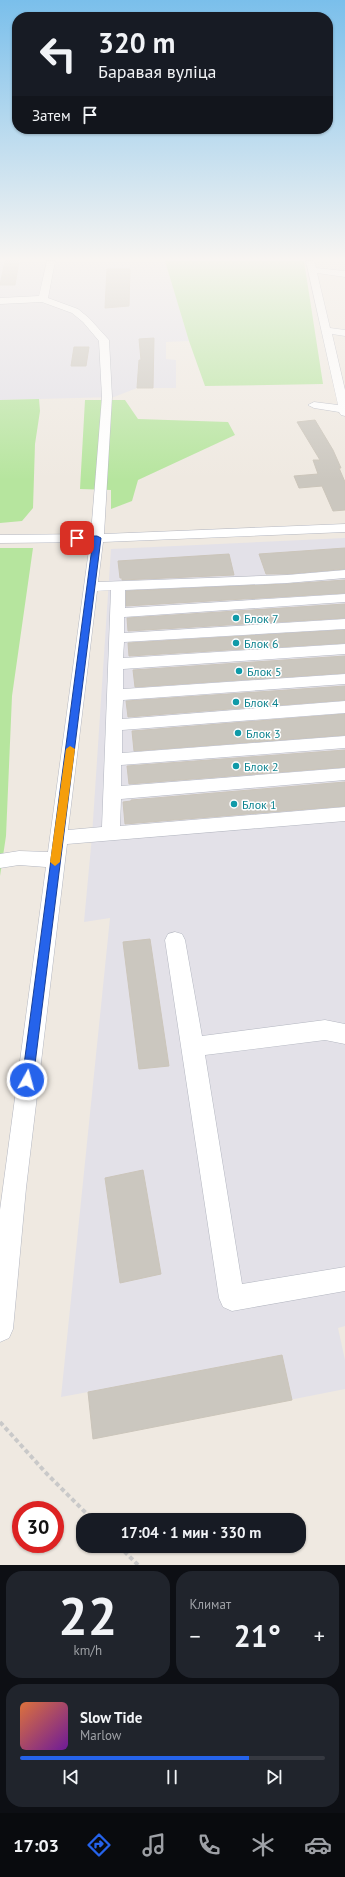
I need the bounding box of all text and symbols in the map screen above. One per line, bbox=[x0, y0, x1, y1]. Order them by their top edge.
text: 320 m bbox=[98, 24, 175, 61]
icon: left bbox=[32, 28, 84, 80]
text: Баравая вуліца bbox=[98, 60, 217, 83]
icon: arrive bbox=[79, 104, 101, 126]
text: Затем bbox=[32, 106, 71, 125]
pin bbox=[60, 521, 94, 555]
icon: arrive bbox=[66, 527, 88, 549]
place label: Блок 7 bbox=[244, 611, 279, 626]
marker: Блок 7 bbox=[231, 613, 241, 623]
place label: Блок 6 bbox=[244, 636, 279, 651]
marker: Блок 6 bbox=[231, 638, 241, 648]
place label: Блок 5 bbox=[247, 664, 282, 679]
marker: Блок 5 bbox=[234, 666, 244, 676]
place label: Блок 4 bbox=[244, 695, 279, 710]
marker: Блок 4 bbox=[231, 697, 241, 707]
place label: Блок 3 bbox=[246, 726, 281, 741]
marker: Блок 3 bbox=[233, 728, 243, 738]
place label: Блок 2 bbox=[244, 759, 279, 774]
marker: Блок 2 bbox=[231, 761, 241, 771]
place label: Блок 1 bbox=[242, 797, 277, 812]
marker: Блок 1 bbox=[229, 799, 239, 809]
position arrow bbox=[6, 1059, 48, 1101]
speed limit sign: 30 bbox=[12, 1501, 64, 1553]
text: 17:04 · 1 мин · 330 m bbox=[121, 1523, 261, 1542]
text: 22 bbox=[58, 1582, 117, 1649]
text: Климат bbox=[190, 1596, 231, 1613]
text: 21° bbox=[234, 1616, 281, 1655]
text: − bbox=[190, 1622, 201, 1650]
text: + bbox=[314, 1622, 325, 1650]
text: km/h bbox=[74, 1642, 102, 1659]
text: Slow Tide bbox=[80, 1708, 142, 1727]
text: Marlow bbox=[80, 1727, 121, 1744]
icon: previous bbox=[60, 1766, 82, 1788]
icon: pause bbox=[161, 1766, 183, 1788]
icon: next bbox=[263, 1766, 285, 1788]
icon: directions bbox=[85, 1831, 113, 1859]
icon: music bbox=[140, 1831, 168, 1859]
icon: phone bbox=[195, 1831, 223, 1859]
icon: climate bbox=[249, 1831, 277, 1859]
icon: car bbox=[304, 1831, 332, 1859]
text: 17:03 bbox=[13, 1834, 59, 1857]

